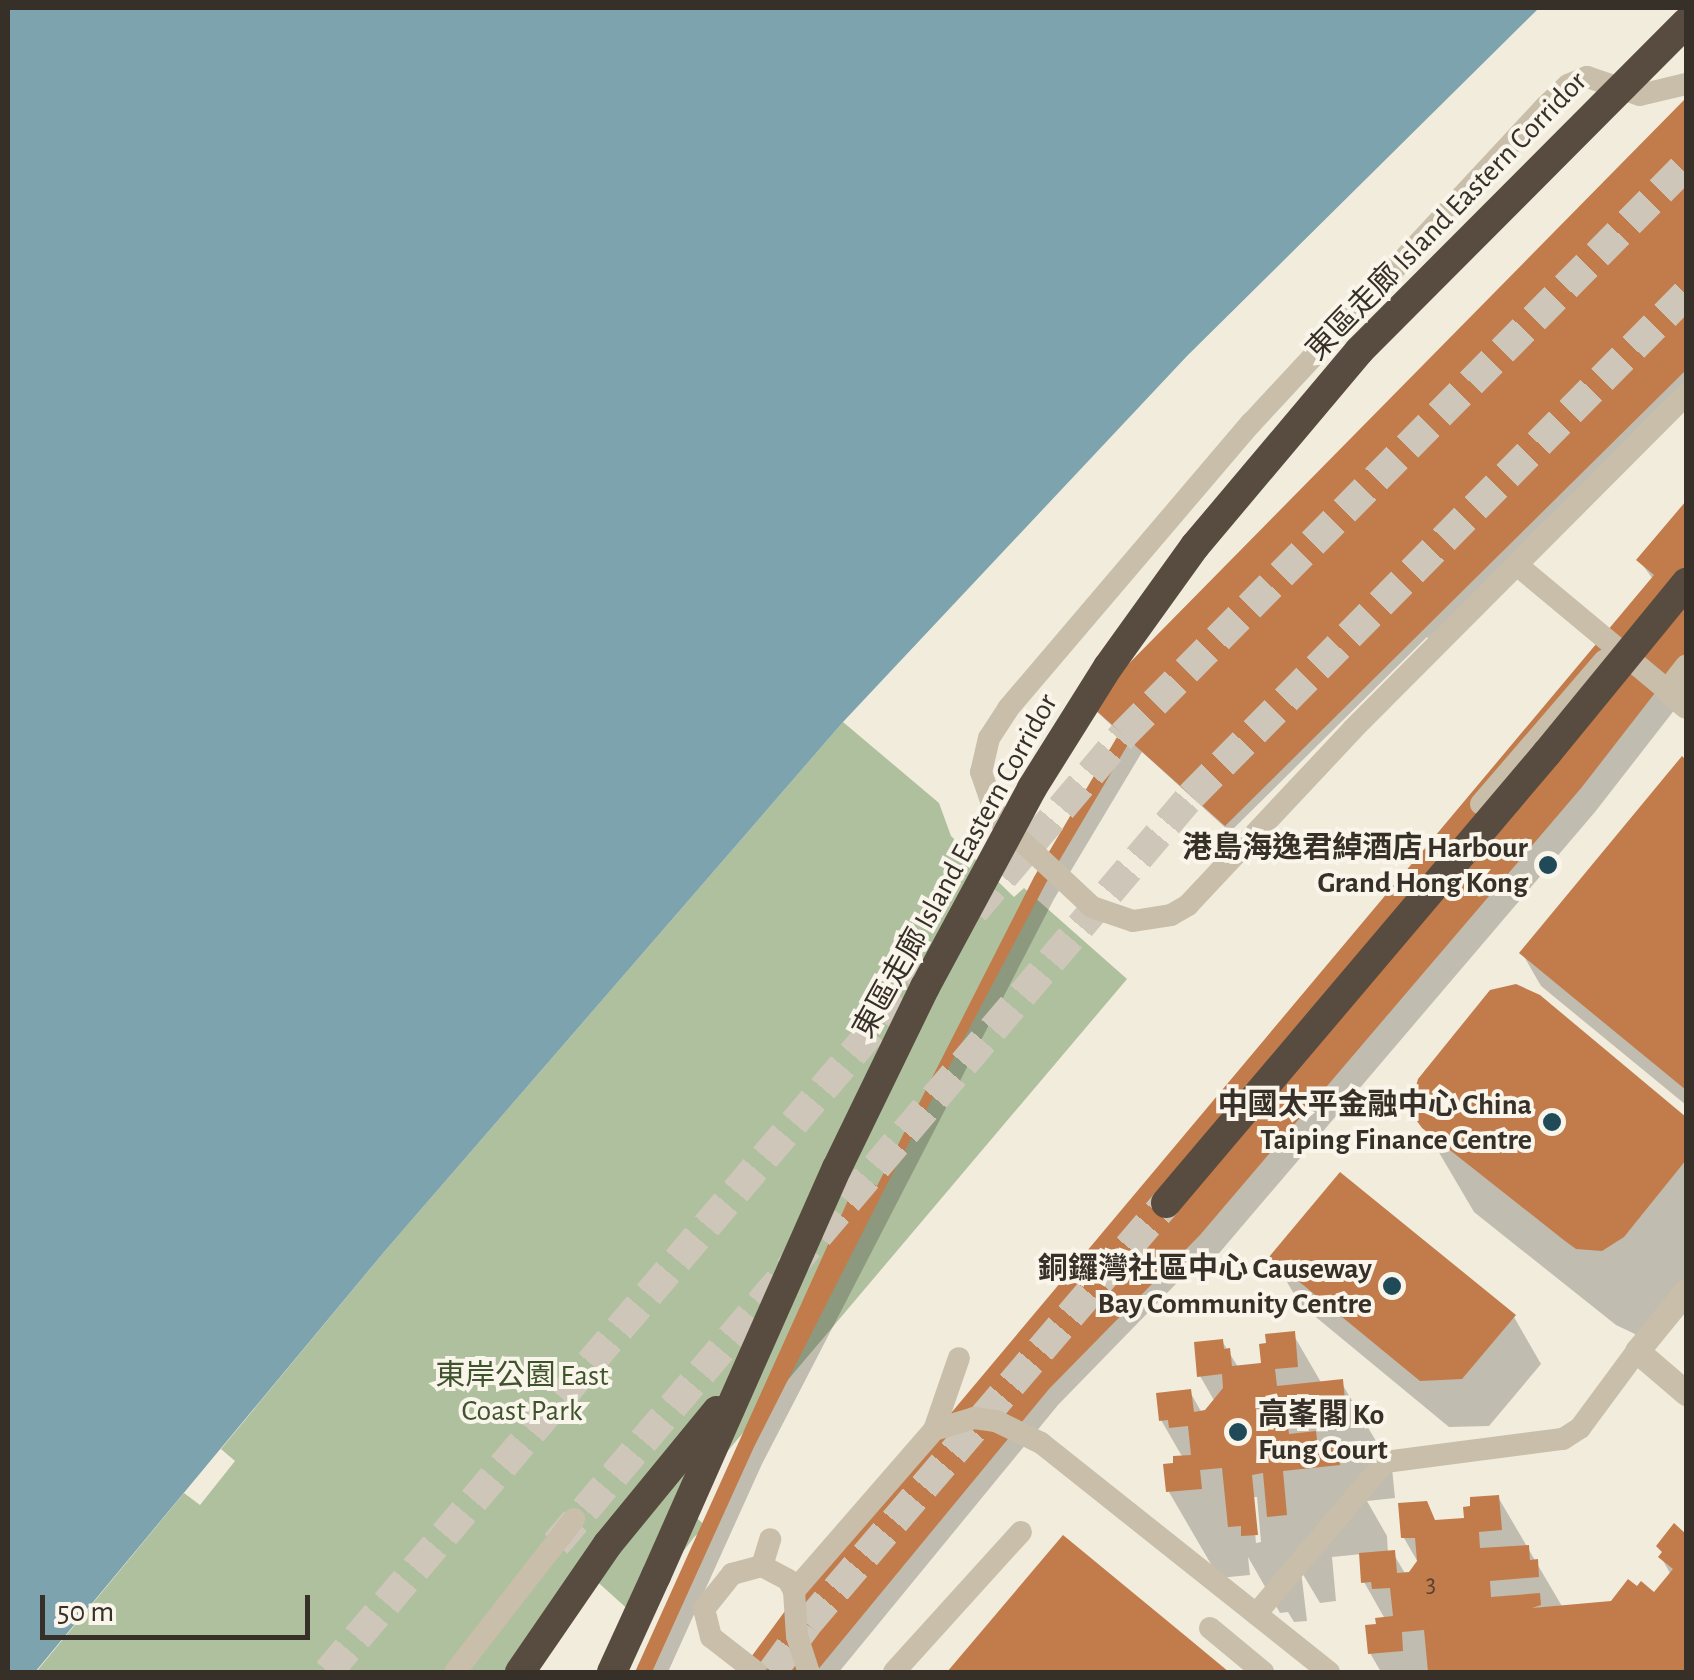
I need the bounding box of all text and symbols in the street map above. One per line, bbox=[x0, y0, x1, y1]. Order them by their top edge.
street label: 東區走廊 Island Eastern Corridor bbox=[1299, 64, 1595, 368]
street label: 東區走廊 Island Eastern Corridor bbox=[846, 688, 1066, 1044]
place label: 港島海逸君綽酒店 Harbour Grand Hong Kong bbox=[1182, 830, 1528, 900]
marker: 港島海逸君綽酒店 Harbour Grand Hong Kong bbox=[1537, 854, 1559, 876]
place label: 中國太平金融中心 China Taiping Finance Centre bbox=[1218, 1087, 1532, 1158]
marker: 中國太平金融中心 China Taiping Finance Centre bbox=[1541, 1111, 1563, 1133]
place label: 銅鑼灣社區中心 Causeway Bay Community Centre bbox=[1038, 1251, 1372, 1322]
marker: 銅鑼灣社區中心 Causeway Bay Community Centre bbox=[1381, 1275, 1403, 1297]
park label: 東岸公園 East Coast Park bbox=[435, 1358, 609, 1428]
place label: 高峯閣 Ko Fung Court bbox=[1258, 1397, 1388, 1468]
marker: 高峯閣 Ko Fung Court bbox=[1227, 1421, 1249, 1443]
house number: 3 bbox=[1426, 1570, 1436, 1600]
scale bar bbox=[45, 1575, 315, 1637]
text: 50 m bbox=[57, 1597, 114, 1627]

